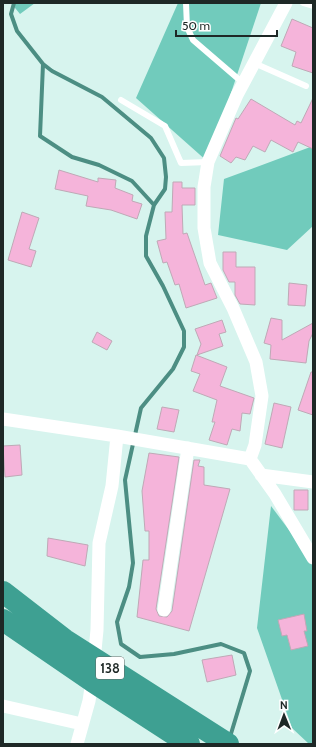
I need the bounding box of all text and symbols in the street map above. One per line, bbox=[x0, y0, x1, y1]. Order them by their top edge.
scale bar bbox=[176, 12, 277, 38]
text: 50 m bbox=[182, 18, 210, 33]
road number: 138 bbox=[96, 657, 124, 679]
north arrow bbox=[264, 695, 304, 735]
text: N bbox=[280, 698, 288, 712]

